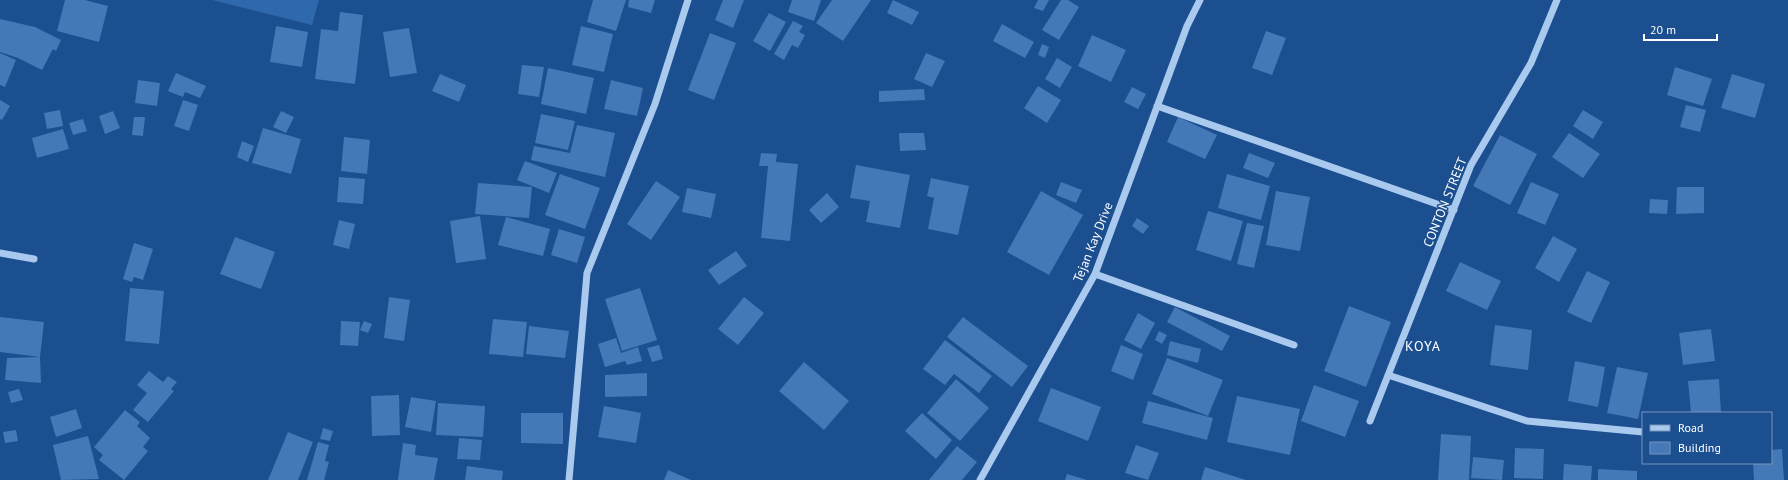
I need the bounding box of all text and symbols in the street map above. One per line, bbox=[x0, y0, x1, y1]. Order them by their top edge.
scale bar bbox=[1644, 16, 1717, 42]
text: 20 m bbox=[1650, 22, 1676, 37]
street label: CONTON STREET bbox=[1419, 155, 1471, 249]
street label: Tejan Kay Drive bbox=[1069, 199, 1117, 285]
district label: KOYA bbox=[1405, 337, 1441, 355]
legend bbox=[1642, 412, 1772, 464]
text: Road bbox=[1678, 420, 1703, 435]
text: Building bbox=[1678, 440, 1721, 455]

